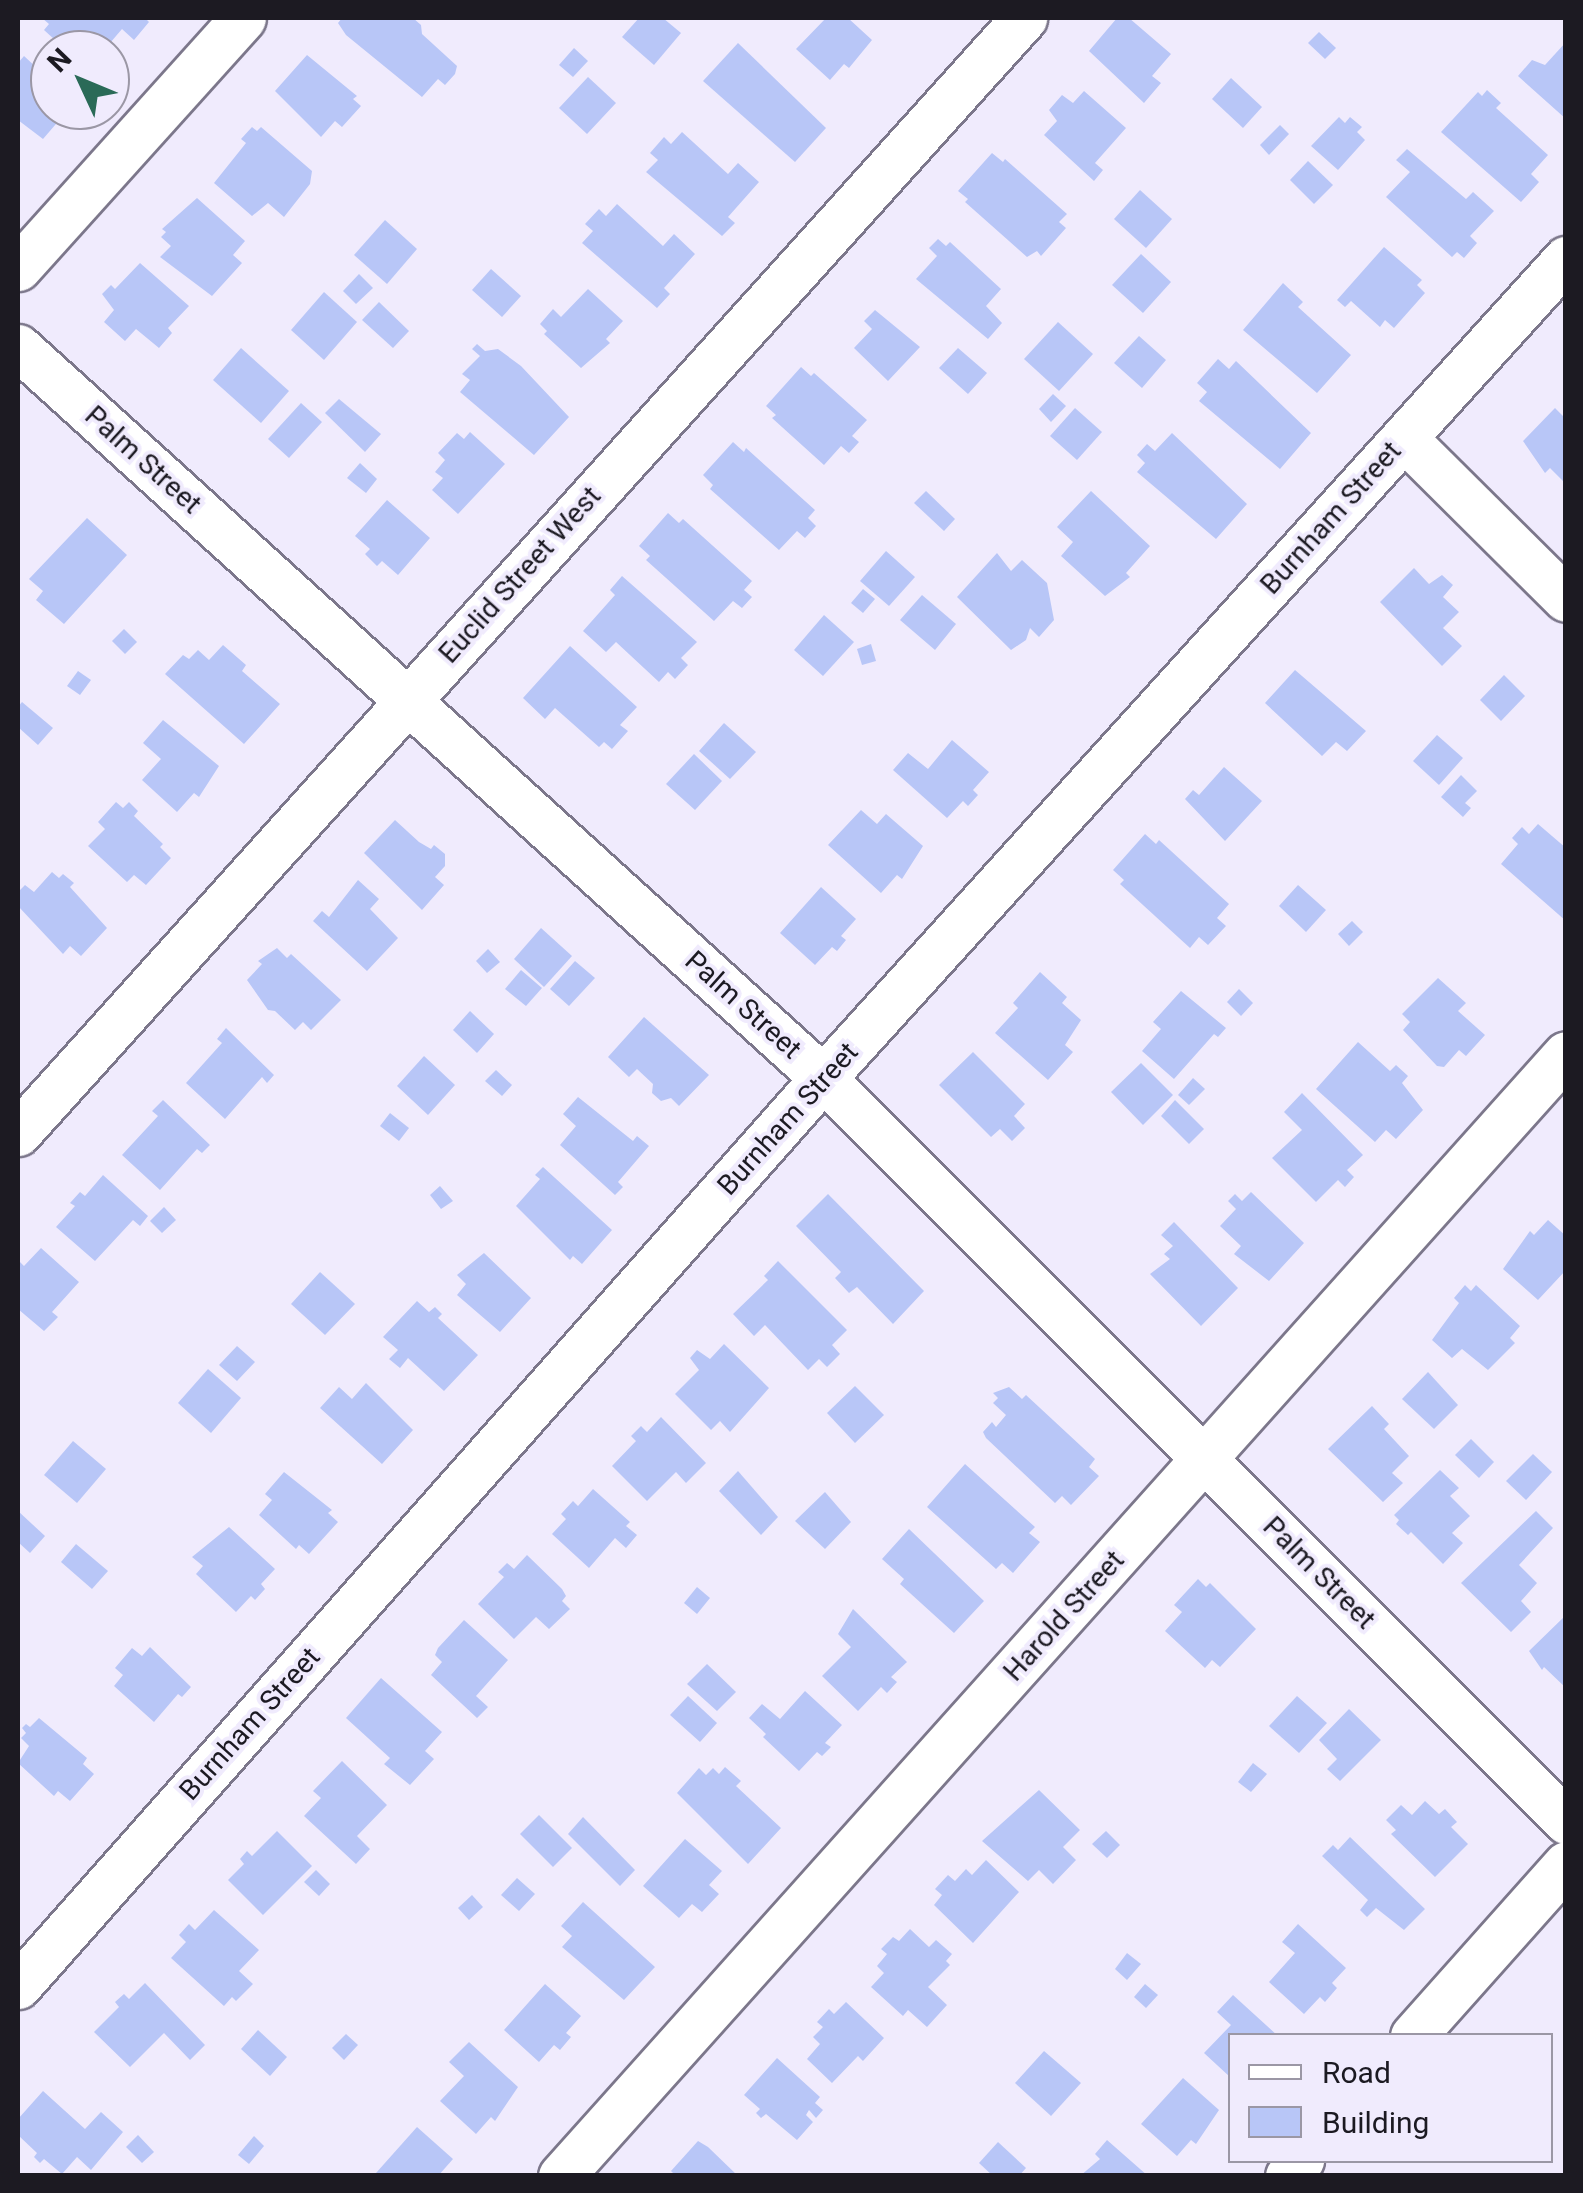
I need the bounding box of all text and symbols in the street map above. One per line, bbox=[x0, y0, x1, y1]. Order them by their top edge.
north arrow bbox=[30, 30, 130, 130]
text: N bbox=[41, 42, 78, 79]
street label: Palm Street bbox=[78, 399, 208, 521]
street label: Burnham Street bbox=[1254, 435, 1408, 601]
street label: Euclid Street West bbox=[432, 480, 608, 670]
street label: Palm Street bbox=[678, 944, 808, 1066]
street label: Burnham Street bbox=[711, 1036, 865, 1202]
street label: Palm Street bbox=[1256, 1510, 1382, 1636]
street label: Harold Street bbox=[997, 1544, 1131, 1688]
street label: Burnham Street bbox=[173, 1641, 327, 1807]
legend bbox=[1228, 2033, 1553, 2163]
text: Road bbox=[1322, 2055, 1391, 2090]
text: Building bbox=[1322, 2105, 1429, 2140]

